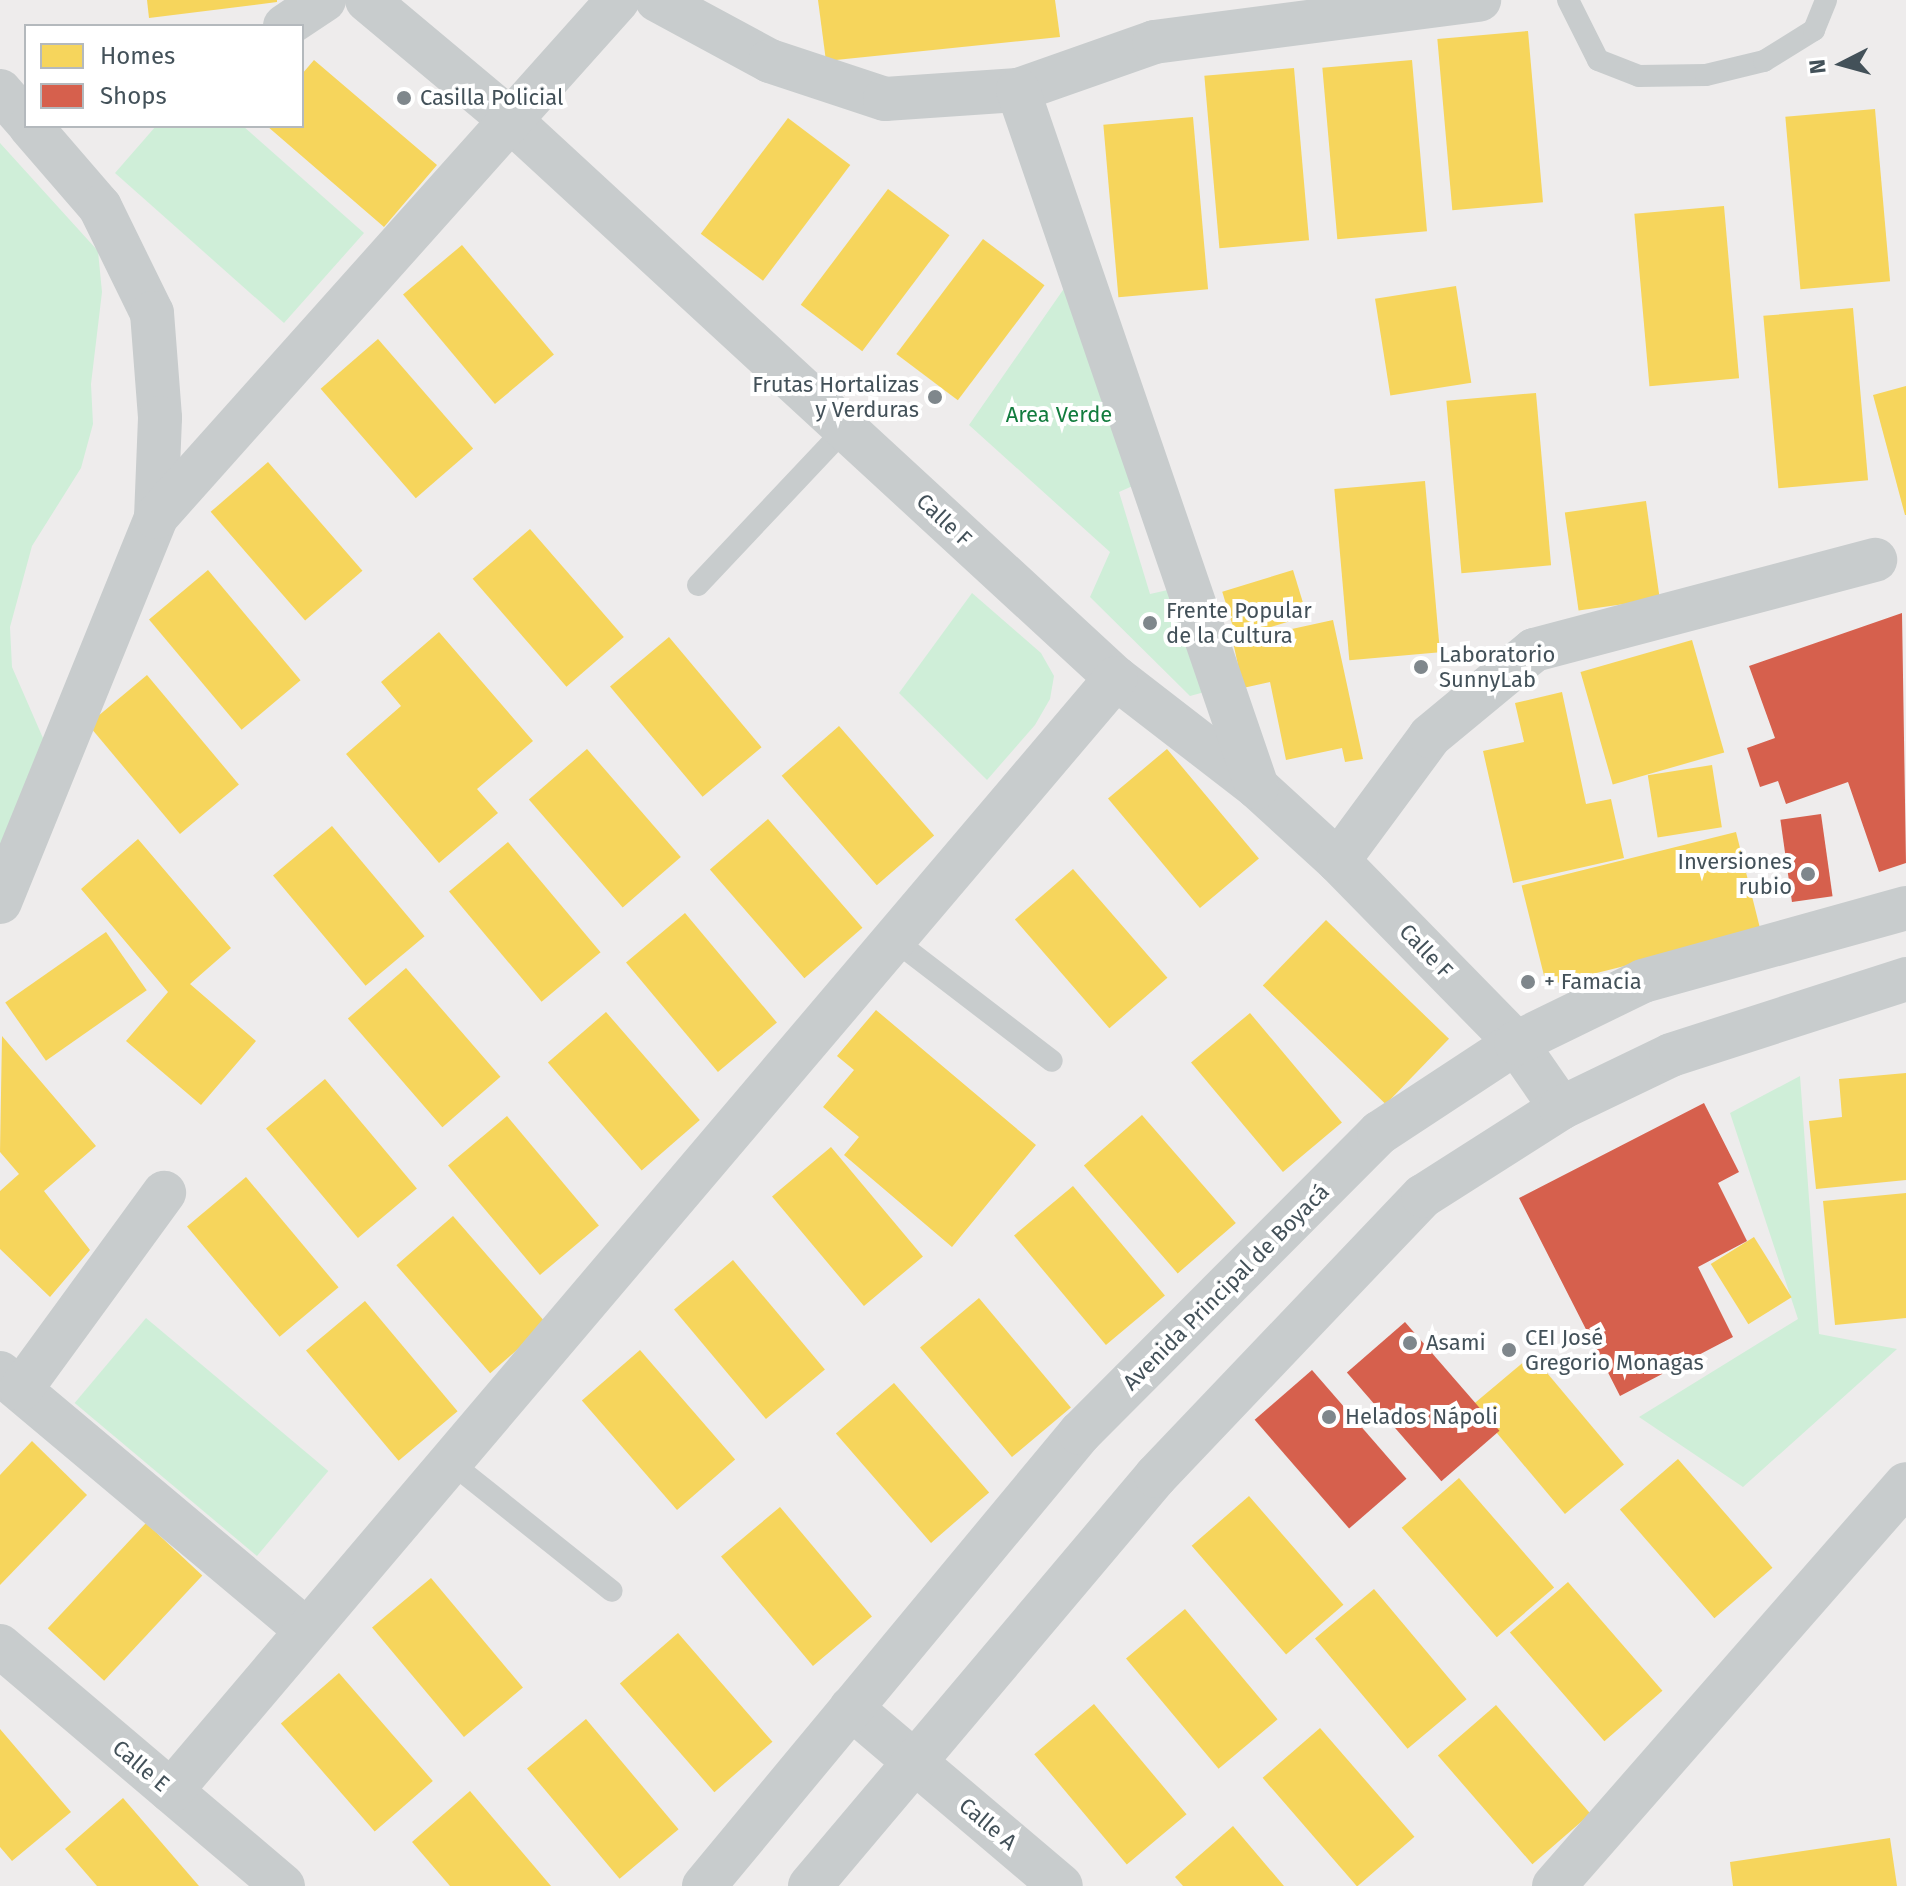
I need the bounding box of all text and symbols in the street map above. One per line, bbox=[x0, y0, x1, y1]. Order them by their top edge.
legend bbox=[24, 24, 304, 128]
north arrow bbox=[1802, 24, 1882, 104]
text: Homes bbox=[100, 42, 175, 70]
text: N bbox=[1803, 58, 1832, 75]
text: Shops bbox=[100, 82, 167, 110]
place label: Casilla Policial bbox=[420, 85, 563, 111]
marker: Casilla Policial bbox=[395, 89, 413, 107]
place label: Frutas Hortalizas y Verduras bbox=[752, 371, 919, 422]
marker: Frutas Hortalizas y Verduras bbox=[926, 388, 944, 406]
park label: Area Verde bbox=[1006, 402, 1112, 428]
street label: Calle F bbox=[911, 488, 977, 552]
place label: Frente Popular de la Cultura bbox=[1166, 597, 1312, 648]
marker: Frente Popular de la Cultura bbox=[1141, 614, 1159, 632]
place label: Laboratorio SunnyLab bbox=[1439, 641, 1555, 692]
marker: Laboratorio SunnyLab bbox=[1410, 656, 1432, 678]
place label: Inversiones rubio bbox=[1677, 848, 1792, 900]
marker: Inversiones rubio bbox=[1799, 865, 1817, 883]
street label: Calle F bbox=[1394, 918, 1458, 984]
place label: + Famacia bbox=[1544, 969, 1642, 995]
marker: + Famacia bbox=[1519, 973, 1537, 991]
street label: Avenida Principal de Boyacá bbox=[1117, 1178, 1335, 1396]
place label: CEI José Gregorio Monagas bbox=[1525, 1324, 1704, 1376]
place label: Asami bbox=[1426, 1330, 1486, 1356]
marker: Asami bbox=[1401, 1334, 1419, 1352]
marker: CEI José Gregorio Monagas bbox=[1500, 1341, 1518, 1359]
place label: Helados Nápoli bbox=[1345, 1404, 1498, 1430]
marker: Helados Nápoli bbox=[1320, 1408, 1338, 1426]
street label: Calle E bbox=[107, 1735, 175, 1797]
street label: Calle A bbox=[954, 1792, 1022, 1856]

